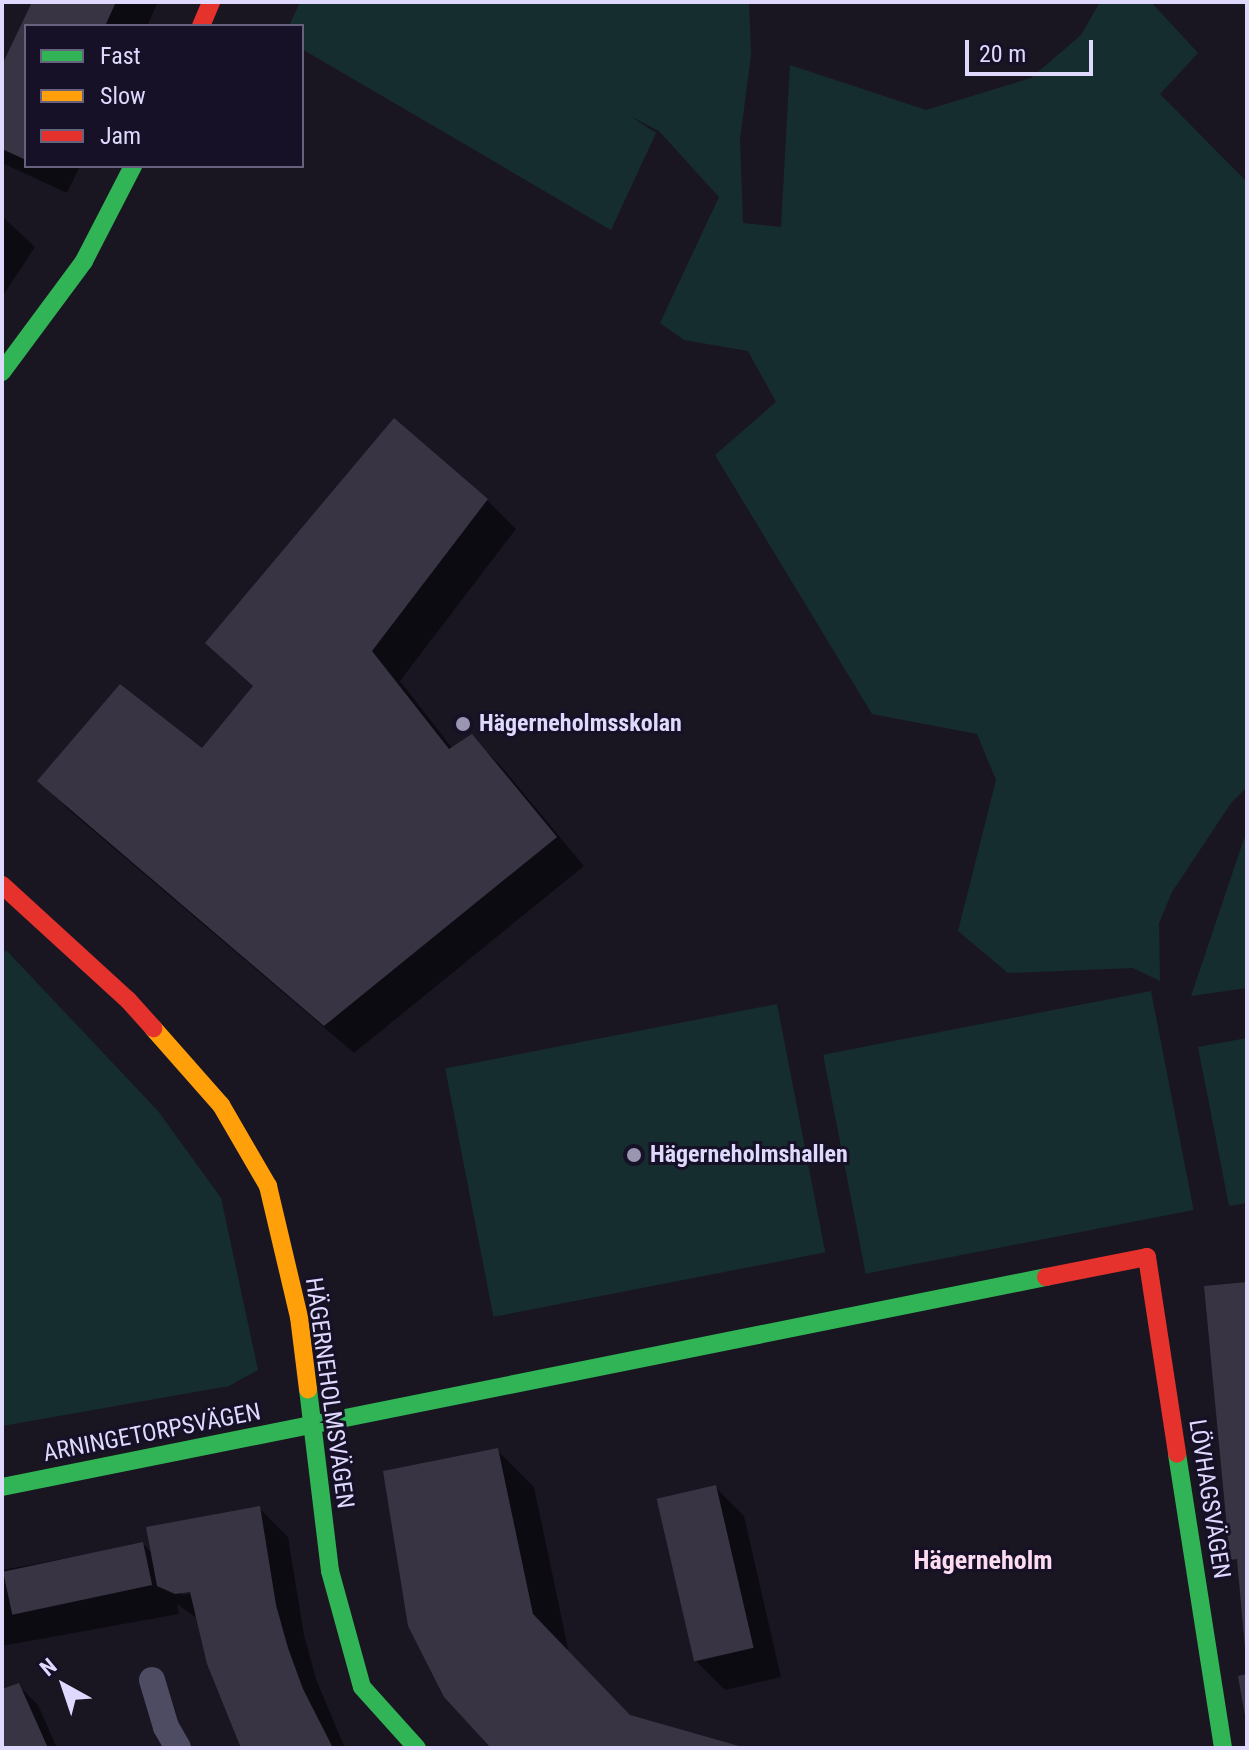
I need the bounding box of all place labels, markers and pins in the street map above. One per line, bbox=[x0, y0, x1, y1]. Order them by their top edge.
place label: Hägerneholmsskolan bbox=[479, 710, 682, 738]
marker: Hägerneholmsskolan bbox=[454, 715, 472, 733]
place label: Hägerneholmshallen bbox=[650, 1141, 848, 1169]
marker: Hägerneholmshallen bbox=[625, 1146, 643, 1164]

